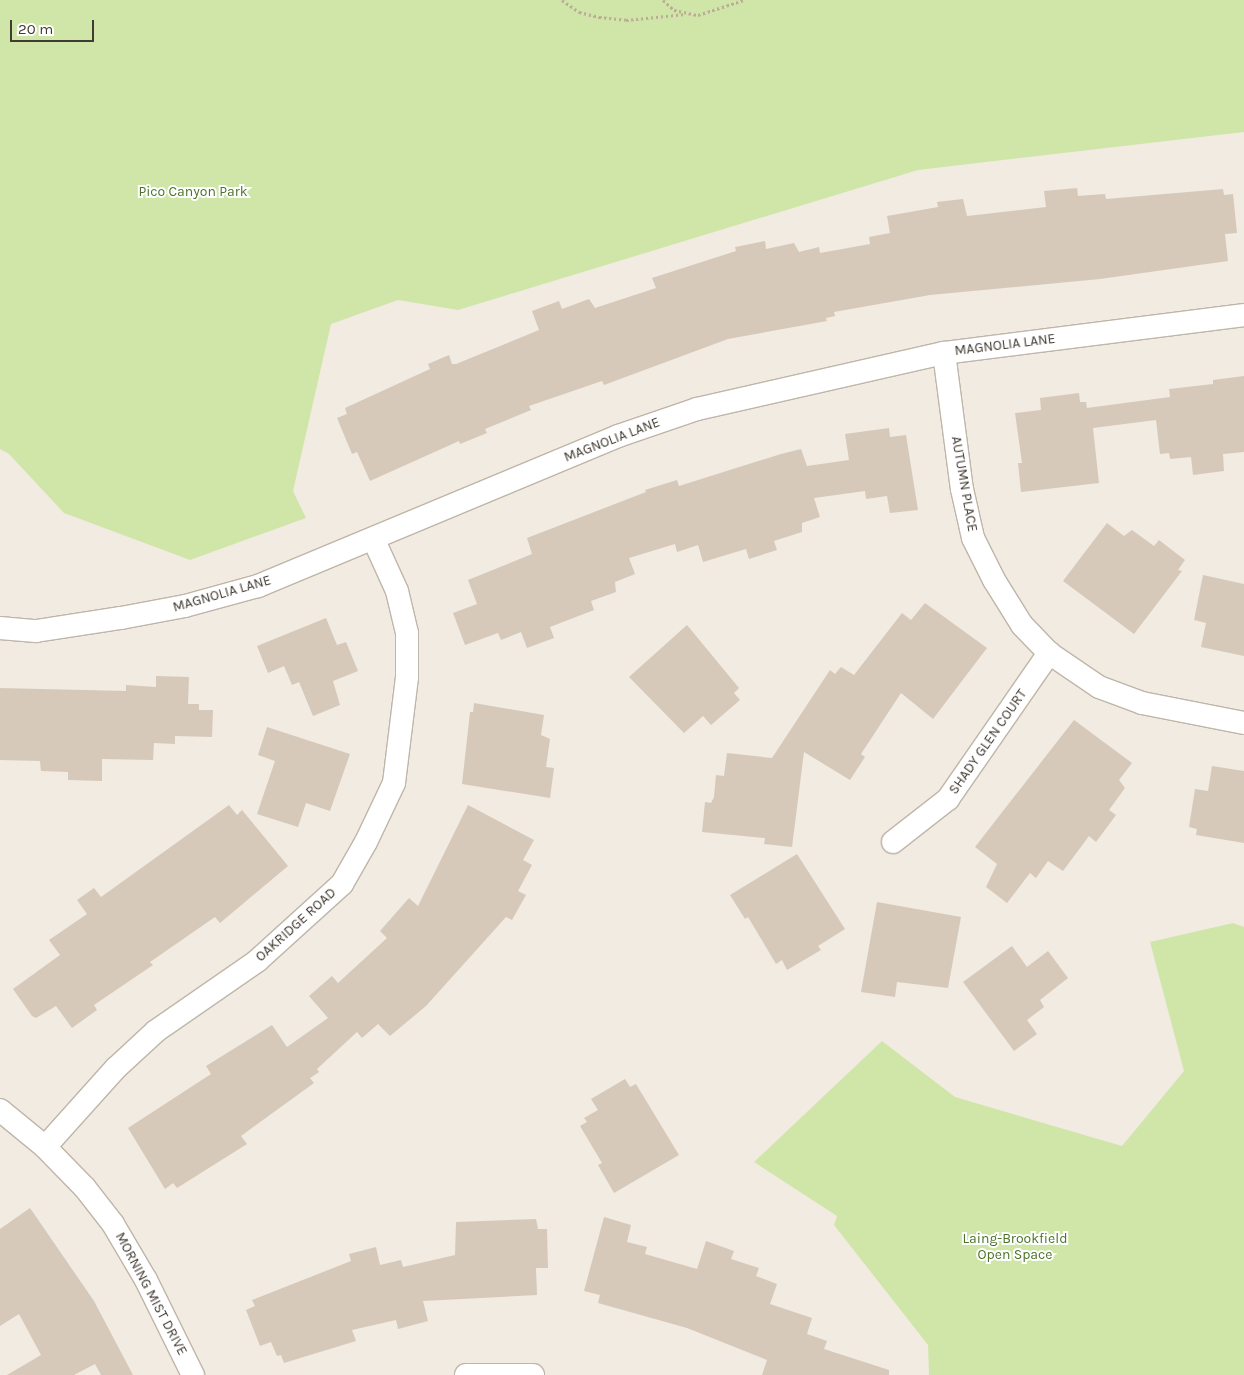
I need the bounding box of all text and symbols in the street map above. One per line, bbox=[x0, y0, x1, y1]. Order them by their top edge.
scale bar bbox=[12, 10, 96, 42]
text: 20 m bbox=[18, 20, 53, 38]
park label: Pico Canyon Park bbox=[138, 184, 248, 200]
street label: MAGNOLIA LANE bbox=[954, 330, 1056, 360]
street label: MAGNOLIA LANE bbox=[562, 414, 662, 466]
street label: AUTUMN PLACE bbox=[947, 435, 981, 533]
street label: MAGNOLIA LANE bbox=[171, 572, 273, 616]
street label: SHADY GLEN COURT bbox=[945, 686, 1031, 798]
street label: OAKRIDGE ROAD bbox=[252, 884, 340, 966]
street label: MORNING MIST DRIVE bbox=[111, 1230, 191, 1358]
park label: Laing-Brookfield Open Space bbox=[963, 1231, 1067, 1264]

